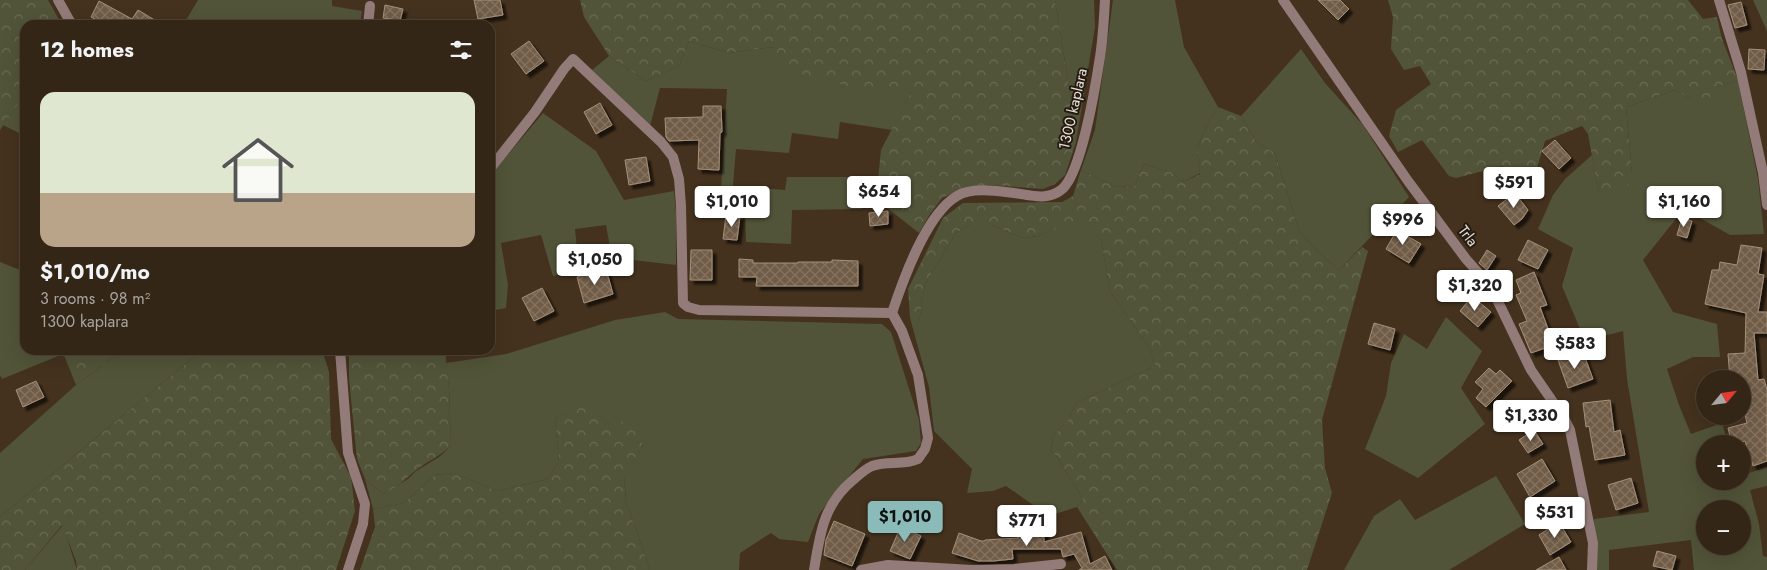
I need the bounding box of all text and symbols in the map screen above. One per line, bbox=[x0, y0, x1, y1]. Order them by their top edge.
text: 12 homes bbox=[40, 35, 134, 65]
icon: filters bbox=[447, 36, 475, 64]
street label: 1300 kaplara bbox=[1053, 66, 1093, 152]
icon: home bbox=[213, 125, 303, 215]
pin: $591 bbox=[1484, 166, 1544, 209]
text: $591 bbox=[1494, 171, 1534, 194]
pin: $654 bbox=[849, 176, 909, 218]
text: $654 bbox=[858, 180, 900, 203]
pin: $1,010 bbox=[691, 186, 773, 228]
pin: $1,160 bbox=[1643, 186, 1725, 228]
text: $1,010 bbox=[706, 190, 758, 213]
text: $1,160 bbox=[1658, 190, 1710, 213]
pin: $996 bbox=[1373, 204, 1433, 246]
text: $996 bbox=[1382, 208, 1424, 231]
street label: Trla bbox=[1453, 221, 1483, 251]
pin: $1,050 bbox=[554, 244, 636, 286]
text: $1,050 bbox=[568, 248, 622, 271]
text: $1,010/mo bbox=[40, 257, 150, 287]
pin: $1,320 bbox=[1434, 270, 1516, 312]
text: $1,320 bbox=[1448, 274, 1502, 297]
text: 3 rooms · 98 m² bbox=[40, 287, 150, 310]
text: 1300 kaplara bbox=[40, 310, 128, 333]
pin: $583 bbox=[1545, 328, 1605, 370]
text: $583 bbox=[1555, 332, 1595, 355]
north arrow bbox=[1696, 370, 1751, 425]
map controls bbox=[1696, 370, 1751, 555]
pin: $1,330 bbox=[1490, 400, 1572, 442]
text: $1,330 bbox=[1504, 404, 1558, 427]
button: + bbox=[1696, 435, 1751, 490]
pin: $531 bbox=[1525, 496, 1585, 539]
pin: $1,010 bbox=[864, 500, 946, 543]
button: − bbox=[1696, 500, 1751, 555]
text: $531 bbox=[1536, 501, 1574, 524]
pin: $771 bbox=[997, 504, 1057, 547]
text: $1,010 bbox=[879, 505, 931, 528]
text: $771 bbox=[1008, 509, 1046, 532]

